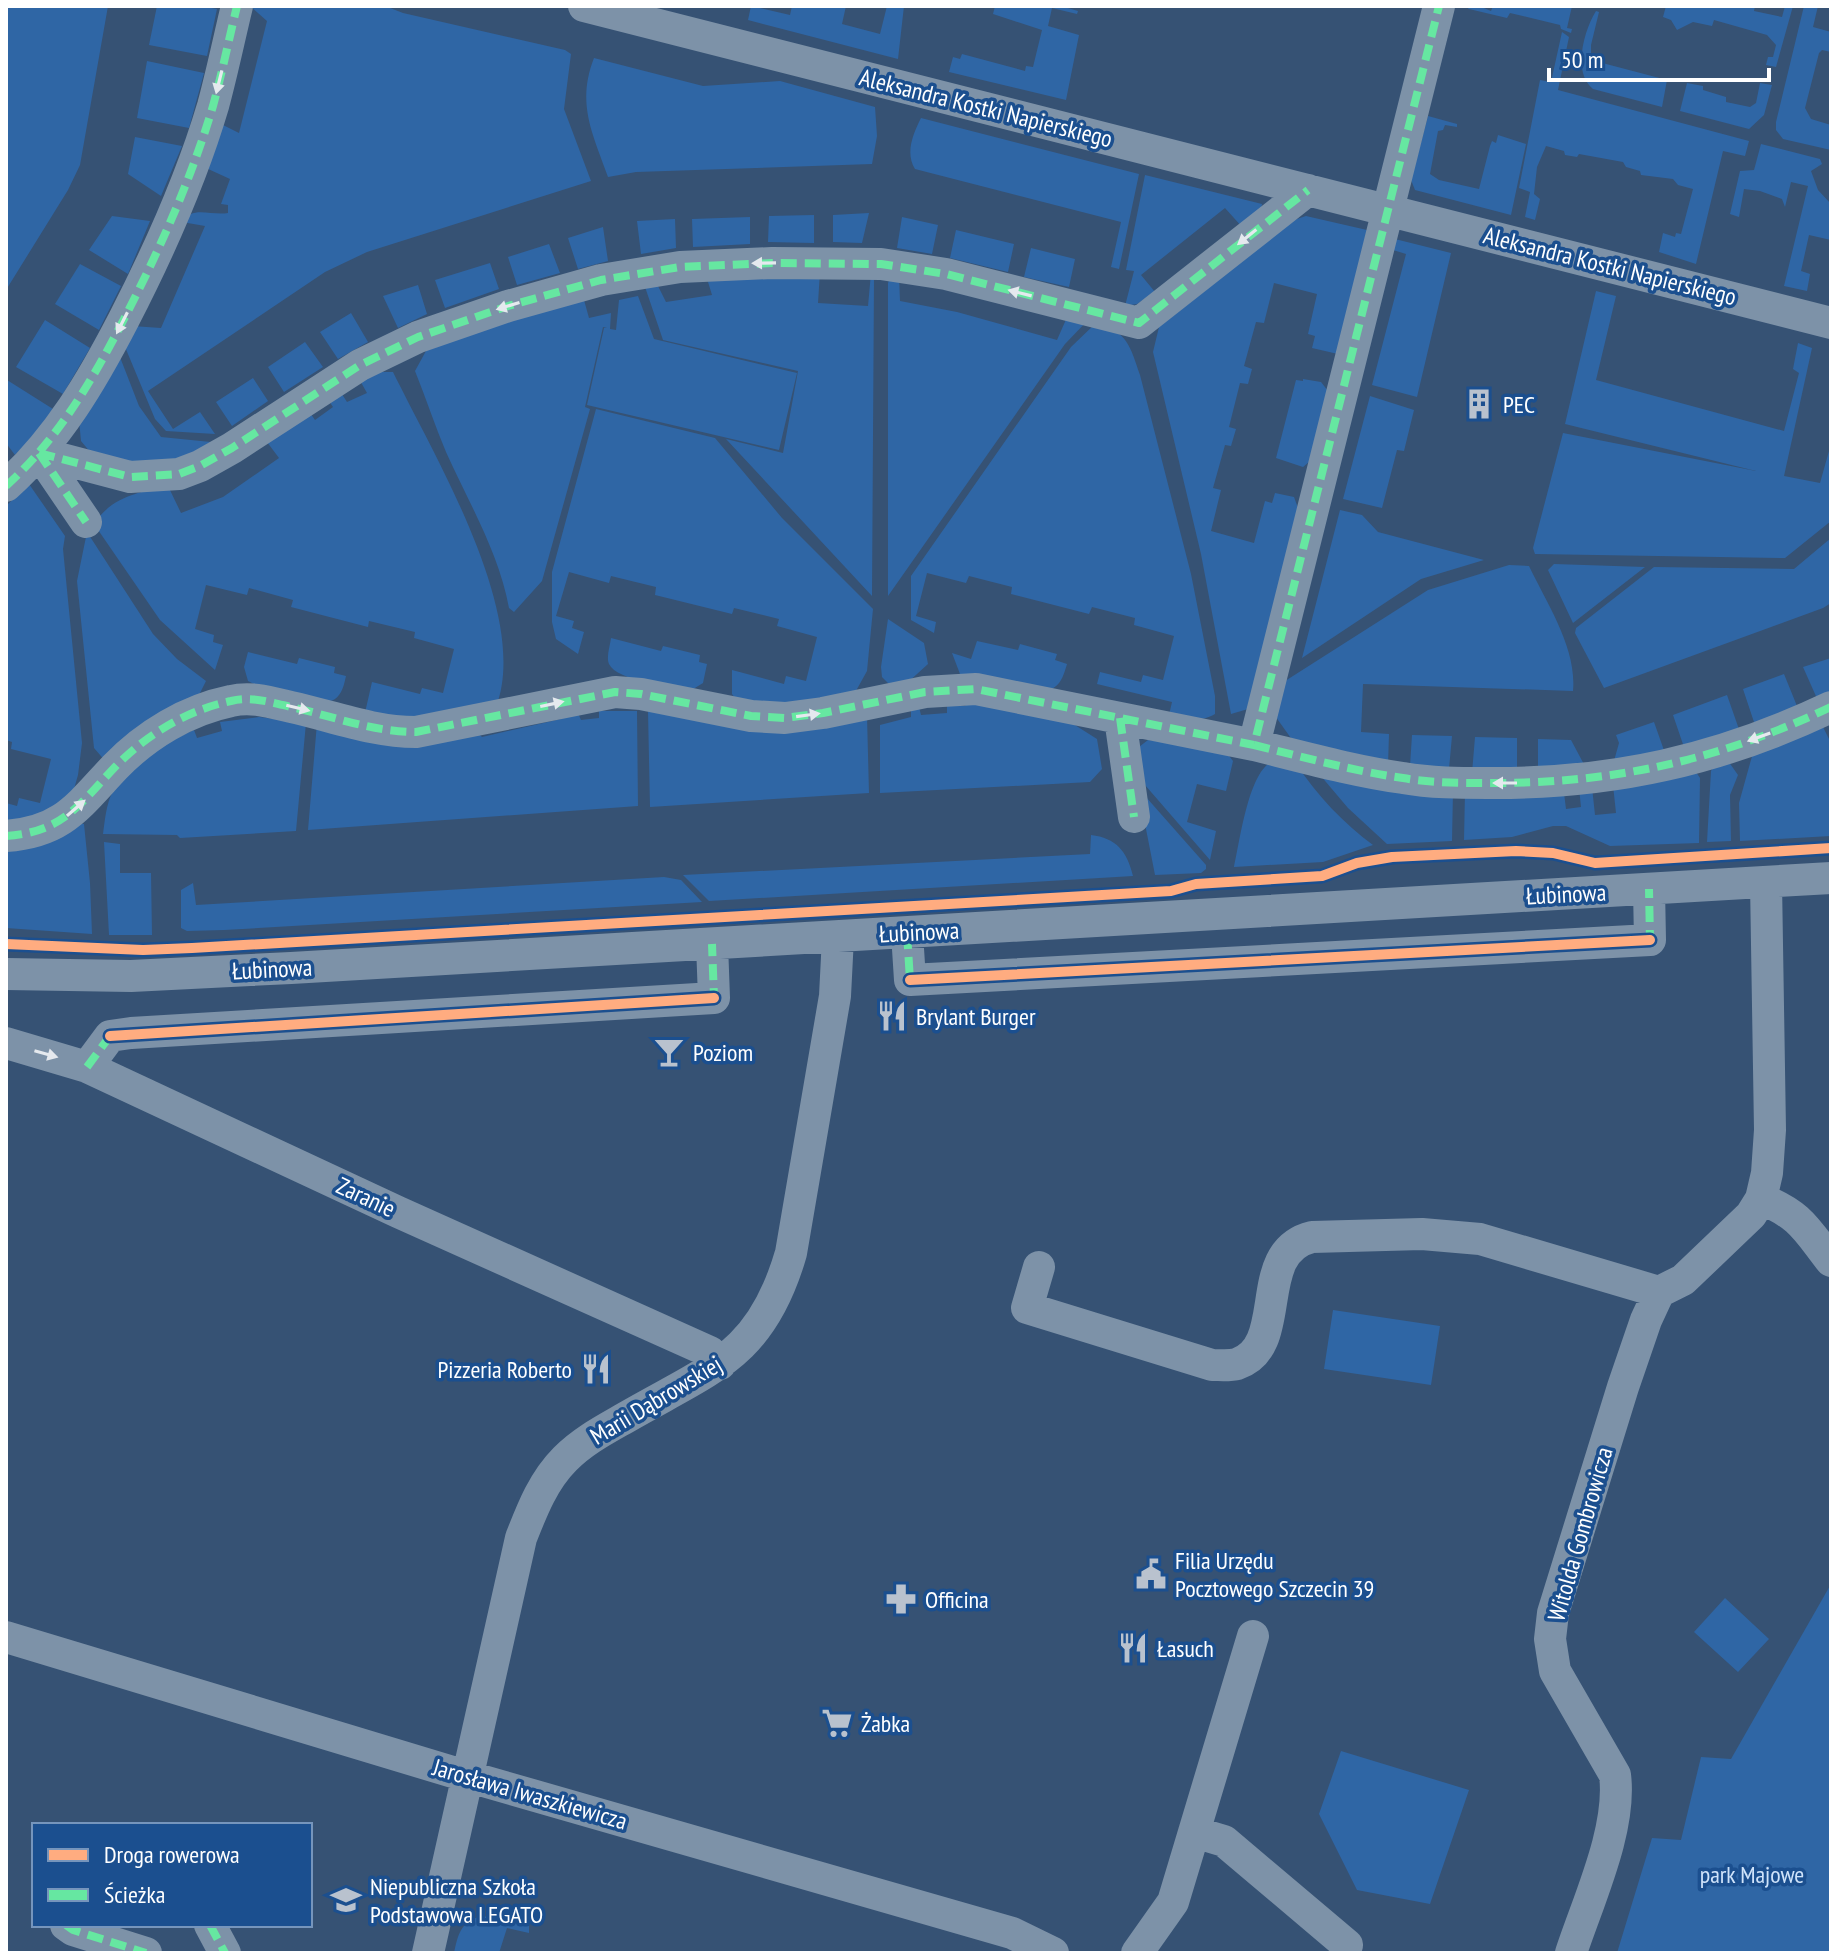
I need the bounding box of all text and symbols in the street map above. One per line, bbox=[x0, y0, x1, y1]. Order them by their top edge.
scale bar bbox=[1549, 32, 1769, 82]
text: 50 m bbox=[1561, 44, 1603, 75]
street label: Aleksandra Kostki Napierskiego bbox=[856, 62, 1116, 154]
one-way arrow bbox=[212, 70, 224, 95]
street label: Aleksandra Kostki Napierskiego bbox=[1480, 220, 1740, 312]
one-way arrow bbox=[1237, 229, 1257, 245]
one-way arrow bbox=[751, 257, 776, 269]
one-way arrow bbox=[1008, 286, 1033, 298]
one-way arrow bbox=[496, 300, 520, 313]
one-way arrow bbox=[115, 311, 129, 334]
building icon: PEC bbox=[1462, 387, 1496, 421]
place label: PEC bbox=[1503, 389, 1535, 420]
one-way arrow bbox=[540, 697, 565, 710]
one-way arrow bbox=[286, 702, 311, 715]
one-way arrow bbox=[796, 708, 821, 721]
one-way arrow bbox=[1747, 731, 1771, 744]
one-way arrow bbox=[1492, 777, 1517, 789]
one-way arrow bbox=[66, 800, 86, 817]
street label: Łubinowa bbox=[1525, 876, 1607, 912]
street label: Łubinowa bbox=[878, 914, 960, 950]
street label: Łubinowa bbox=[231, 951, 313, 987]
restaurant icon: Brylant Burger bbox=[875, 999, 909, 1033]
place label: Brylant Burger bbox=[916, 1001, 1036, 1032]
bar icon: Poziom bbox=[652, 1035, 686, 1069]
place label: Poziom bbox=[693, 1037, 753, 1068]
one-way arrow bbox=[35, 1048, 59, 1061]
street label: Zaranie bbox=[332, 1170, 400, 1224]
street label: Marii Dąbrowskiej bbox=[585, 1349, 727, 1451]
restaurant icon: Pizzeria Roberto bbox=[579, 1352, 613, 1386]
place label: Pizzeria Roberto bbox=[437, 1354, 572, 1385]
street label: Witolda Gombrowicza bbox=[1540, 1443, 1620, 1625]
place label: Filia Urzędu Pocztowego Szczecin 39 bbox=[1175, 1545, 1374, 1604]
public building icon: Filia Urzędu Pocztowego Szczecin 39 bbox=[1134, 1557, 1168, 1591]
pharmacy icon: Officina bbox=[884, 1582, 918, 1616]
place label: Officina bbox=[925, 1584, 989, 1615]
restaurant icon: Łasuch bbox=[1116, 1631, 1150, 1665]
place label: Łasuch bbox=[1157, 1633, 1214, 1664]
supermarket icon: Żabka bbox=[820, 1706, 854, 1740]
place label: Żabka bbox=[861, 1708, 910, 1739]
street label: Jarosława Iwaszkiewicza bbox=[428, 1751, 631, 1837]
legend bbox=[32, 1823, 312, 1927]
text: Droga rowerowa bbox=[104, 1839, 240, 1870]
park label: park Majowe bbox=[1700, 1859, 1804, 1890]
place label: Niepubliczna Szkoła Podstawowa LEGATO bbox=[370, 1871, 543, 1930]
text: Ścieżka bbox=[104, 1879, 165, 1910]
school or university icon: Niepubliczna Szkoła Podstawowa LEGATO bbox=[329, 1883, 363, 1917]

